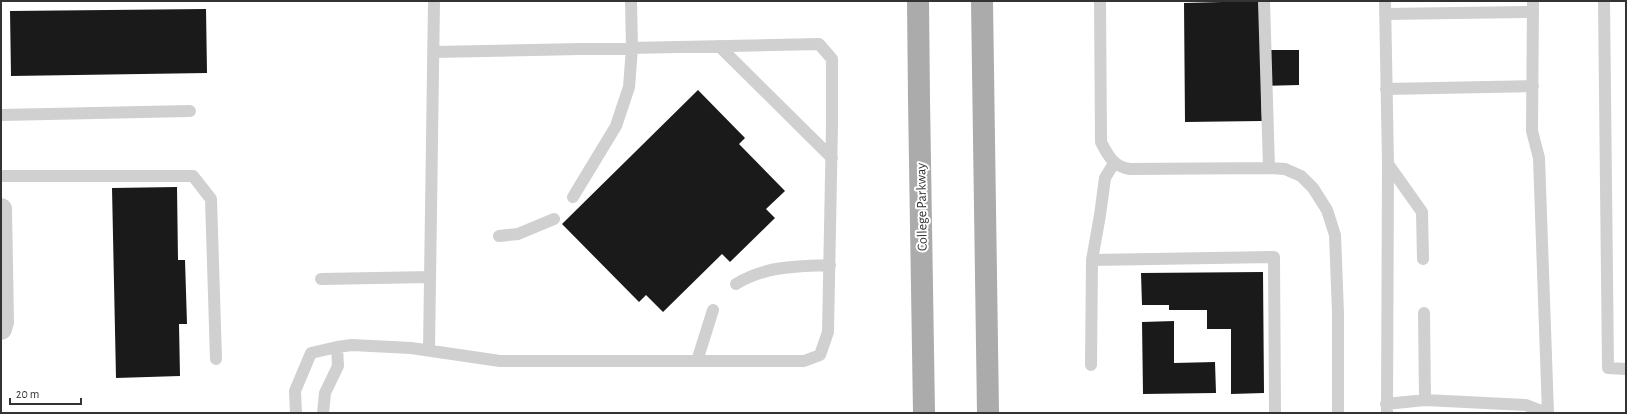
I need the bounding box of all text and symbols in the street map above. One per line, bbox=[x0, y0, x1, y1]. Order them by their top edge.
street label: College Parkway bbox=[914, 163, 930, 251]
scale bar bbox=[10, 380, 81, 406]
text: 20 m bbox=[16, 388, 39, 400]

